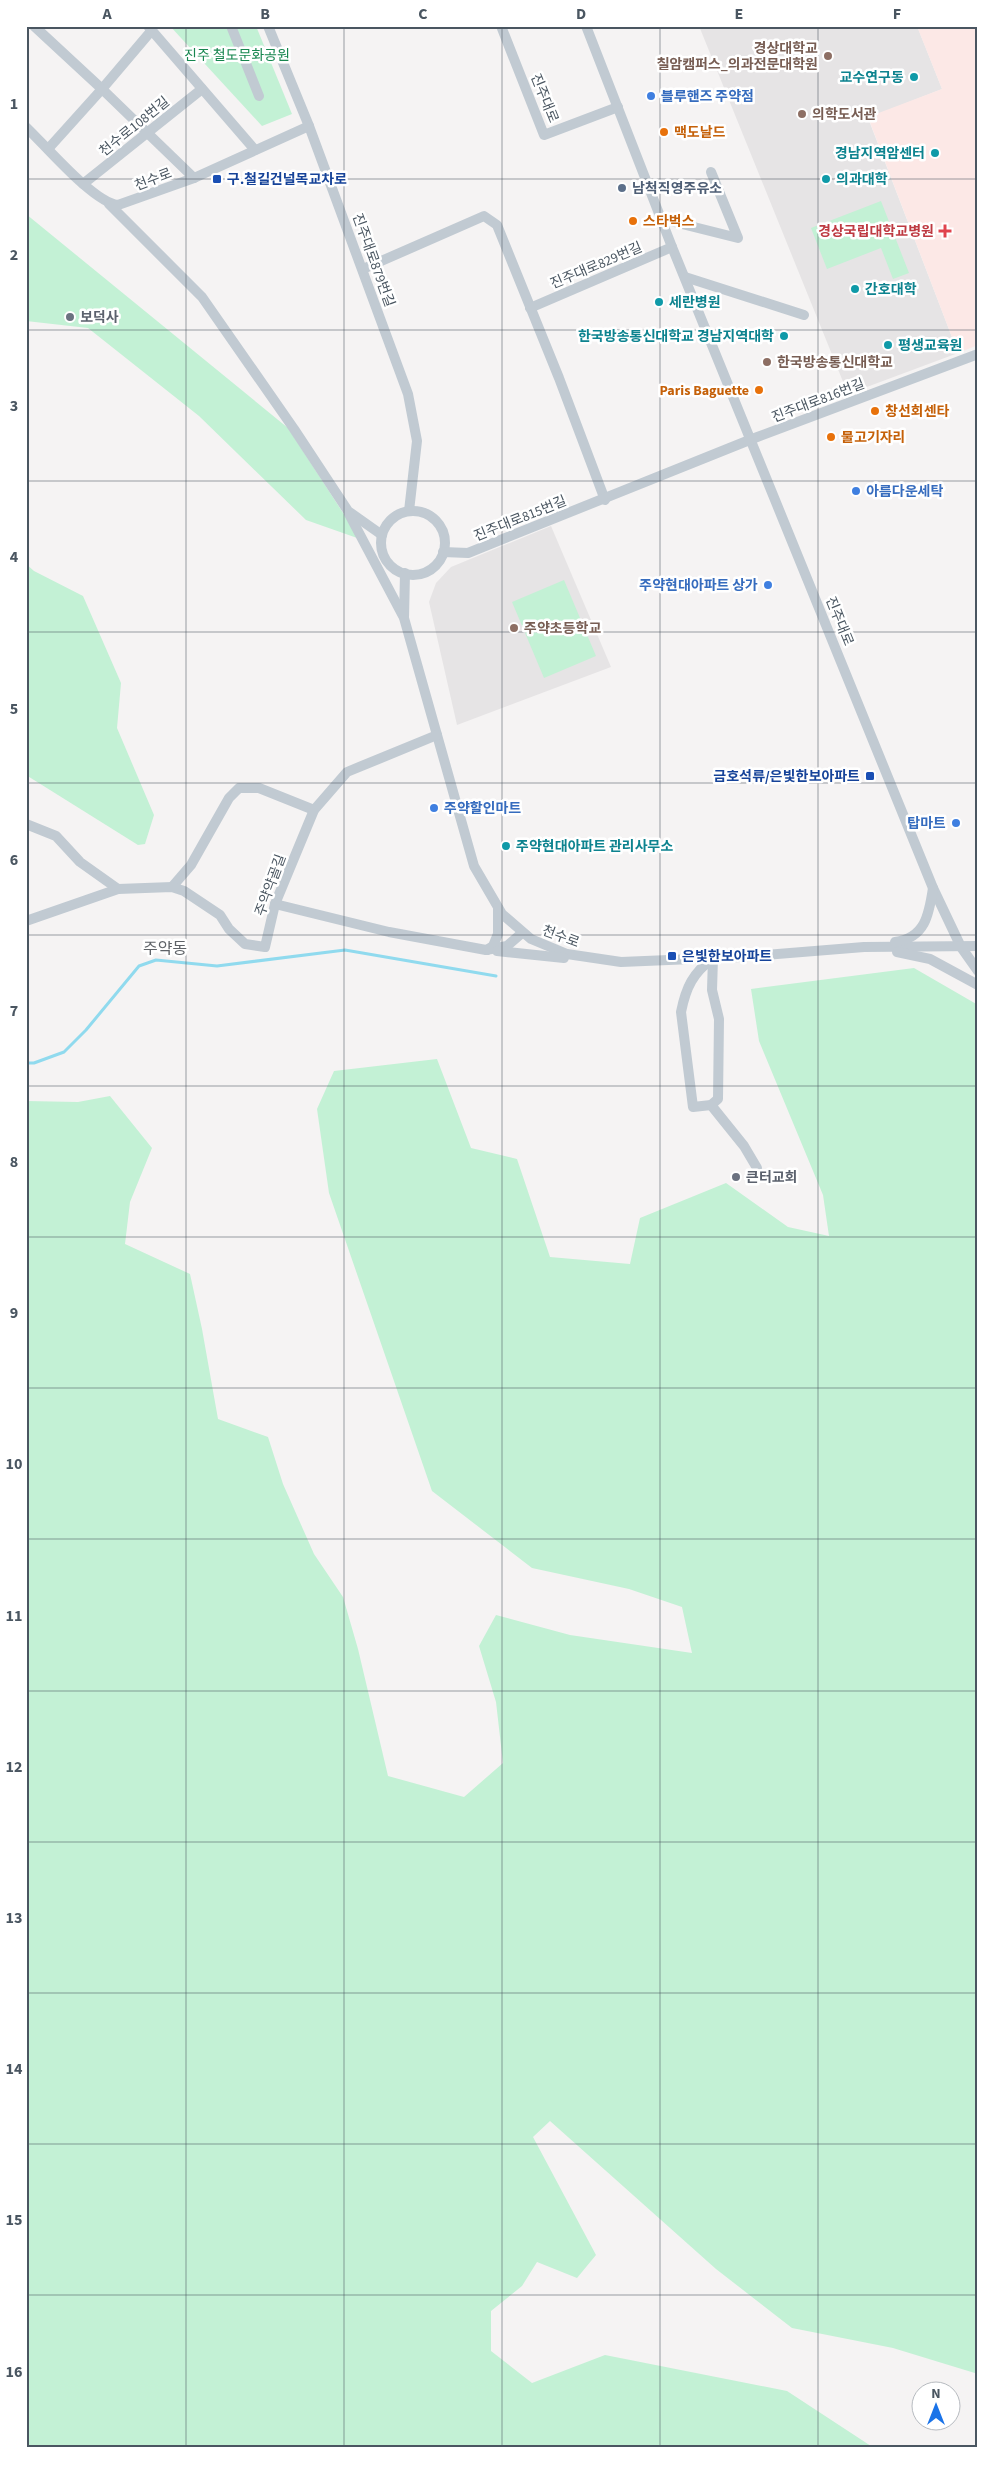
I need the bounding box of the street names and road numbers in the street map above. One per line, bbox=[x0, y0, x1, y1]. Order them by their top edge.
street label: 진주대로 bbox=[525, 71, 563, 126]
street label: 천수로108번길 bbox=[95, 92, 174, 161]
street label: 천수로 bbox=[132, 164, 175, 196]
street label: 진주대로879번길 bbox=[347, 211, 399, 310]
street label: 진주대로829번길 bbox=[547, 238, 645, 294]
street label: 진주대로816번길 bbox=[769, 374, 868, 428]
street label: 진주대로815번길 bbox=[471, 491, 570, 547]
street label: 진주대로 bbox=[820, 594, 858, 649]
street label: 주약약골길 bbox=[251, 852, 291, 919]
street label: 천수로 bbox=[539, 921, 582, 953]

